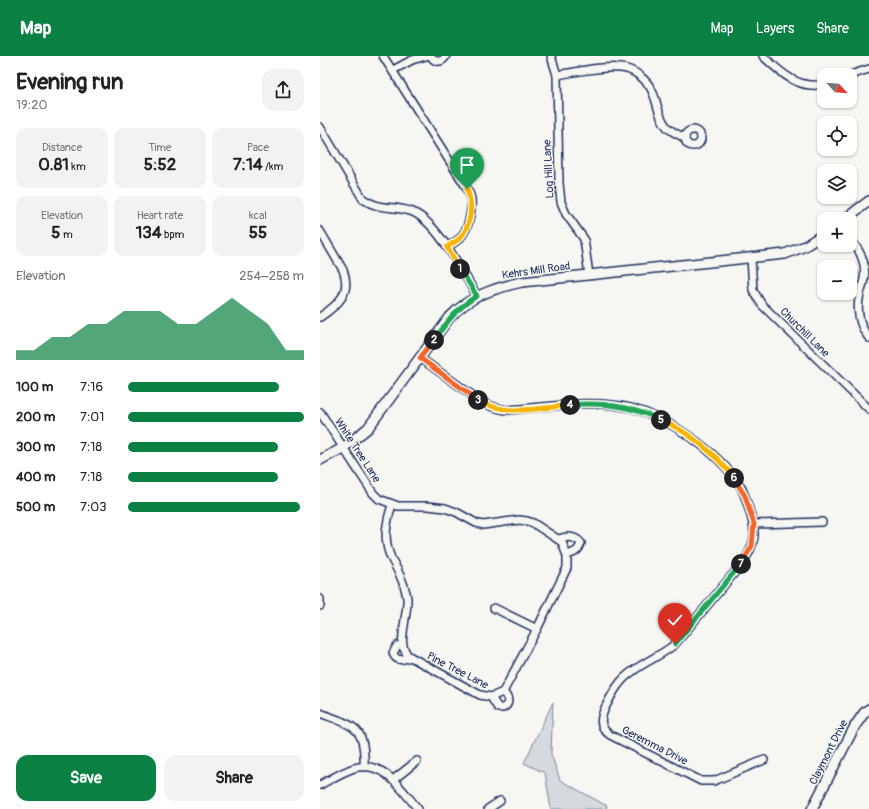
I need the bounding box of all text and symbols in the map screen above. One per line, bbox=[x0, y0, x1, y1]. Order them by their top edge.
text: Map bbox=[20, 16, 51, 40]
text: Map bbox=[711, 20, 734, 37]
text: Layers bbox=[756, 20, 794, 37]
text: Share bbox=[816, 20, 849, 37]
text: Evening run bbox=[16, 68, 124, 96]
north arrow bbox=[817, 68, 857, 108]
map controls bbox=[817, 68, 857, 300]
button: share bbox=[262, 69, 304, 111]
text: 19:20 bbox=[16, 97, 47, 113]
button: locate bbox=[817, 116, 857, 156]
street label: Log Hill Lane bbox=[540, 138, 557, 199]
text: Distance bbox=[42, 141, 82, 154]
text: Time bbox=[149, 141, 172, 154]
text: Pace bbox=[247, 141, 269, 154]
pin bbox=[450, 148, 484, 189]
text: 0.81 bbox=[38, 154, 69, 175]
text: 5:52 bbox=[144, 154, 176, 175]
text: 7:14 bbox=[233, 154, 263, 175]
icon: arrive bbox=[456, 154, 478, 176]
text: km bbox=[69, 160, 86, 173]
text: /km bbox=[263, 160, 283, 173]
button: layers bbox=[817, 164, 857, 204]
text: Elevation bbox=[41, 209, 83, 222]
text: Heart rate bbox=[137, 209, 183, 222]
text: kcal bbox=[249, 209, 267, 222]
button: + bbox=[817, 212, 857, 252]
text: 5 bbox=[51, 222, 61, 243]
text: 134 bbox=[136, 222, 162, 243]
text: 55 bbox=[249, 222, 267, 243]
text: m bbox=[61, 228, 73, 241]
text: bpm bbox=[162, 228, 184, 241]
pin: 1 bbox=[450, 259, 470, 279]
street label: Kehrs Mill Road bbox=[501, 259, 571, 282]
button: − bbox=[817, 260, 857, 300]
text: 1 bbox=[458, 262, 462, 275]
text: Elevation bbox=[16, 268, 66, 284]
text: 254–258 m bbox=[239, 268, 304, 284]
street label: Churchill Lane bbox=[777, 305, 832, 360]
pin: 2 bbox=[424, 330, 444, 350]
text: 2 bbox=[431, 333, 437, 346]
text: 100 m bbox=[16, 379, 53, 395]
text: 7:16 bbox=[80, 379, 103, 395]
pin: 3 bbox=[468, 390, 488, 410]
text: 3 bbox=[475, 393, 481, 406]
pin: 4 bbox=[560, 395, 580, 415]
text: 4 bbox=[567, 398, 573, 411]
text: 200 m bbox=[16, 409, 55, 425]
text: 7:01 bbox=[80, 409, 104, 425]
pin: 5 bbox=[651, 410, 671, 430]
text: 5 bbox=[658, 413, 664, 426]
street label: White Tree Lane bbox=[332, 416, 384, 485]
text: 300 m bbox=[16, 439, 55, 455]
text: 7:18 bbox=[80, 439, 102, 455]
pin: 6 bbox=[724, 468, 744, 488]
text: 400 m bbox=[16, 469, 56, 485]
text: 7:18 bbox=[80, 469, 102, 485]
text: 6 bbox=[731, 471, 737, 484]
text: 500 m bbox=[16, 499, 55, 515]
text: 7:03 bbox=[80, 499, 106, 515]
pin: 7 bbox=[731, 554, 751, 574]
text: 7 bbox=[738, 557, 744, 570]
pin bbox=[658, 603, 692, 644]
icon: check bbox=[664, 609, 686, 631]
street label: Pine Tree Lane bbox=[425, 649, 491, 692]
street label: Claymont Drive bbox=[806, 717, 851, 787]
street label: Geremma Drive bbox=[620, 723, 690, 768]
button: Save bbox=[16, 755, 156, 801]
button: Share bbox=[164, 755, 304, 801]

